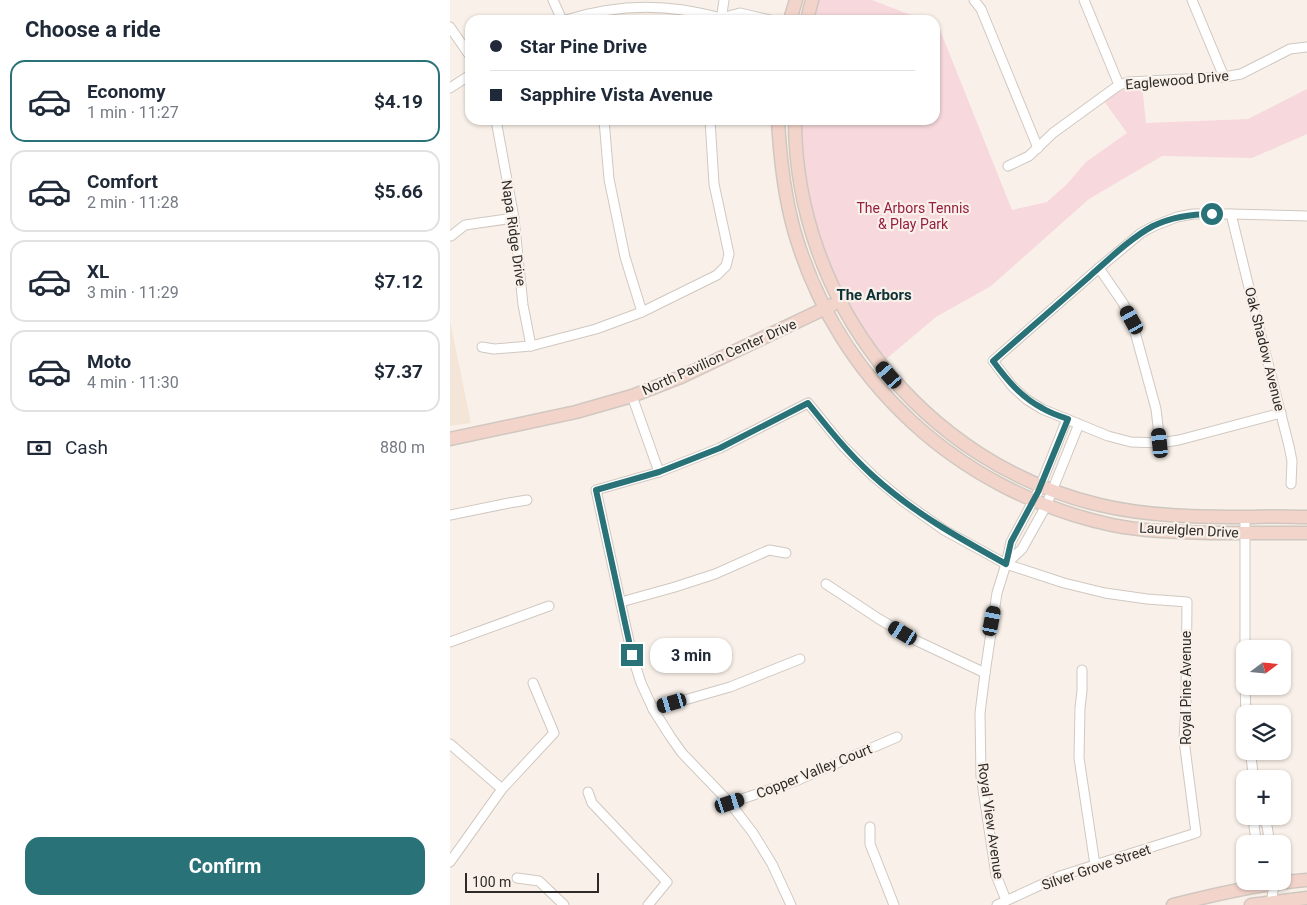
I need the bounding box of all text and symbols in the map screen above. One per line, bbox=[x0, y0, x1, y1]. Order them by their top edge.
text: Choose a ride bbox=[25, 17, 161, 42]
text: Star Pine Drive bbox=[520, 35, 647, 58]
street label: Eaglewood Drive bbox=[1125, 68, 1229, 92]
icon: car bbox=[27, 79, 72, 124]
text: Economy bbox=[87, 80, 166, 103]
text: Sapphire Vista Avenue bbox=[520, 83, 713, 106]
text: $4.19 bbox=[374, 90, 423, 113]
text: 1 min · 11:27 bbox=[87, 103, 179, 122]
icon: car bbox=[27, 169, 72, 214]
text: Comfort bbox=[87, 170, 158, 193]
street label: Napa Ridge Drive bbox=[499, 179, 529, 287]
text: $5.66 bbox=[374, 180, 423, 203]
text: 2 min · 11:28 bbox=[87, 193, 179, 212]
park label: The Arbors Tennis & Play Park bbox=[856, 200, 970, 232]
route start bbox=[1201, 203, 1223, 225]
icon: car bbox=[27, 259, 72, 304]
text: XL bbox=[87, 260, 109, 283]
text: $7.12 bbox=[374, 270, 423, 293]
text: 3 min · 11:29 bbox=[87, 283, 179, 302]
street label: Oak Shadow Avenue bbox=[1242, 285, 1288, 413]
district label: The Arbors bbox=[836, 286, 912, 304]
car bbox=[1118, 303, 1145, 337]
street label: North Pavilion Center Drive bbox=[639, 316, 799, 398]
icon: car bbox=[27, 349, 72, 394]
text: Moto bbox=[87, 350, 131, 373]
car bbox=[873, 359, 904, 391]
text: $7.37 bbox=[374, 360, 423, 383]
text: 4 min · 11:30 bbox=[87, 373, 179, 392]
car bbox=[1150, 427, 1169, 459]
icon: cash bbox=[25, 434, 53, 462]
text: Cash bbox=[65, 436, 108, 459]
text: 880 m bbox=[380, 438, 425, 457]
street label: Laurelglen Drive bbox=[1139, 519, 1239, 541]
car bbox=[981, 605, 1002, 637]
car bbox=[886, 619, 919, 647]
street label: Royal Pine Avenue bbox=[1178, 631, 1194, 745]
callout: 3 min bbox=[650, 638, 732, 672]
north arrow bbox=[1236, 640, 1291, 695]
map controls bbox=[1236, 640, 1291, 890]
route end bbox=[621, 644, 643, 666]
text: 3 min bbox=[671, 646, 711, 665]
car bbox=[655, 692, 688, 714]
button: layers bbox=[1236, 705, 1291, 760]
street label: Copper Valley Court bbox=[754, 740, 875, 802]
street label: Royal View Avenue bbox=[975, 762, 1007, 880]
button: + bbox=[1236, 770, 1291, 825]
car bbox=[713, 791, 746, 815]
button: − bbox=[1236, 835, 1291, 890]
button: Confirm bbox=[25, 837, 425, 895]
street label: Silver Grove Street bbox=[1039, 841, 1153, 893]
scale bar bbox=[465, 870, 599, 893]
text: 100 m bbox=[472, 874, 511, 890]

